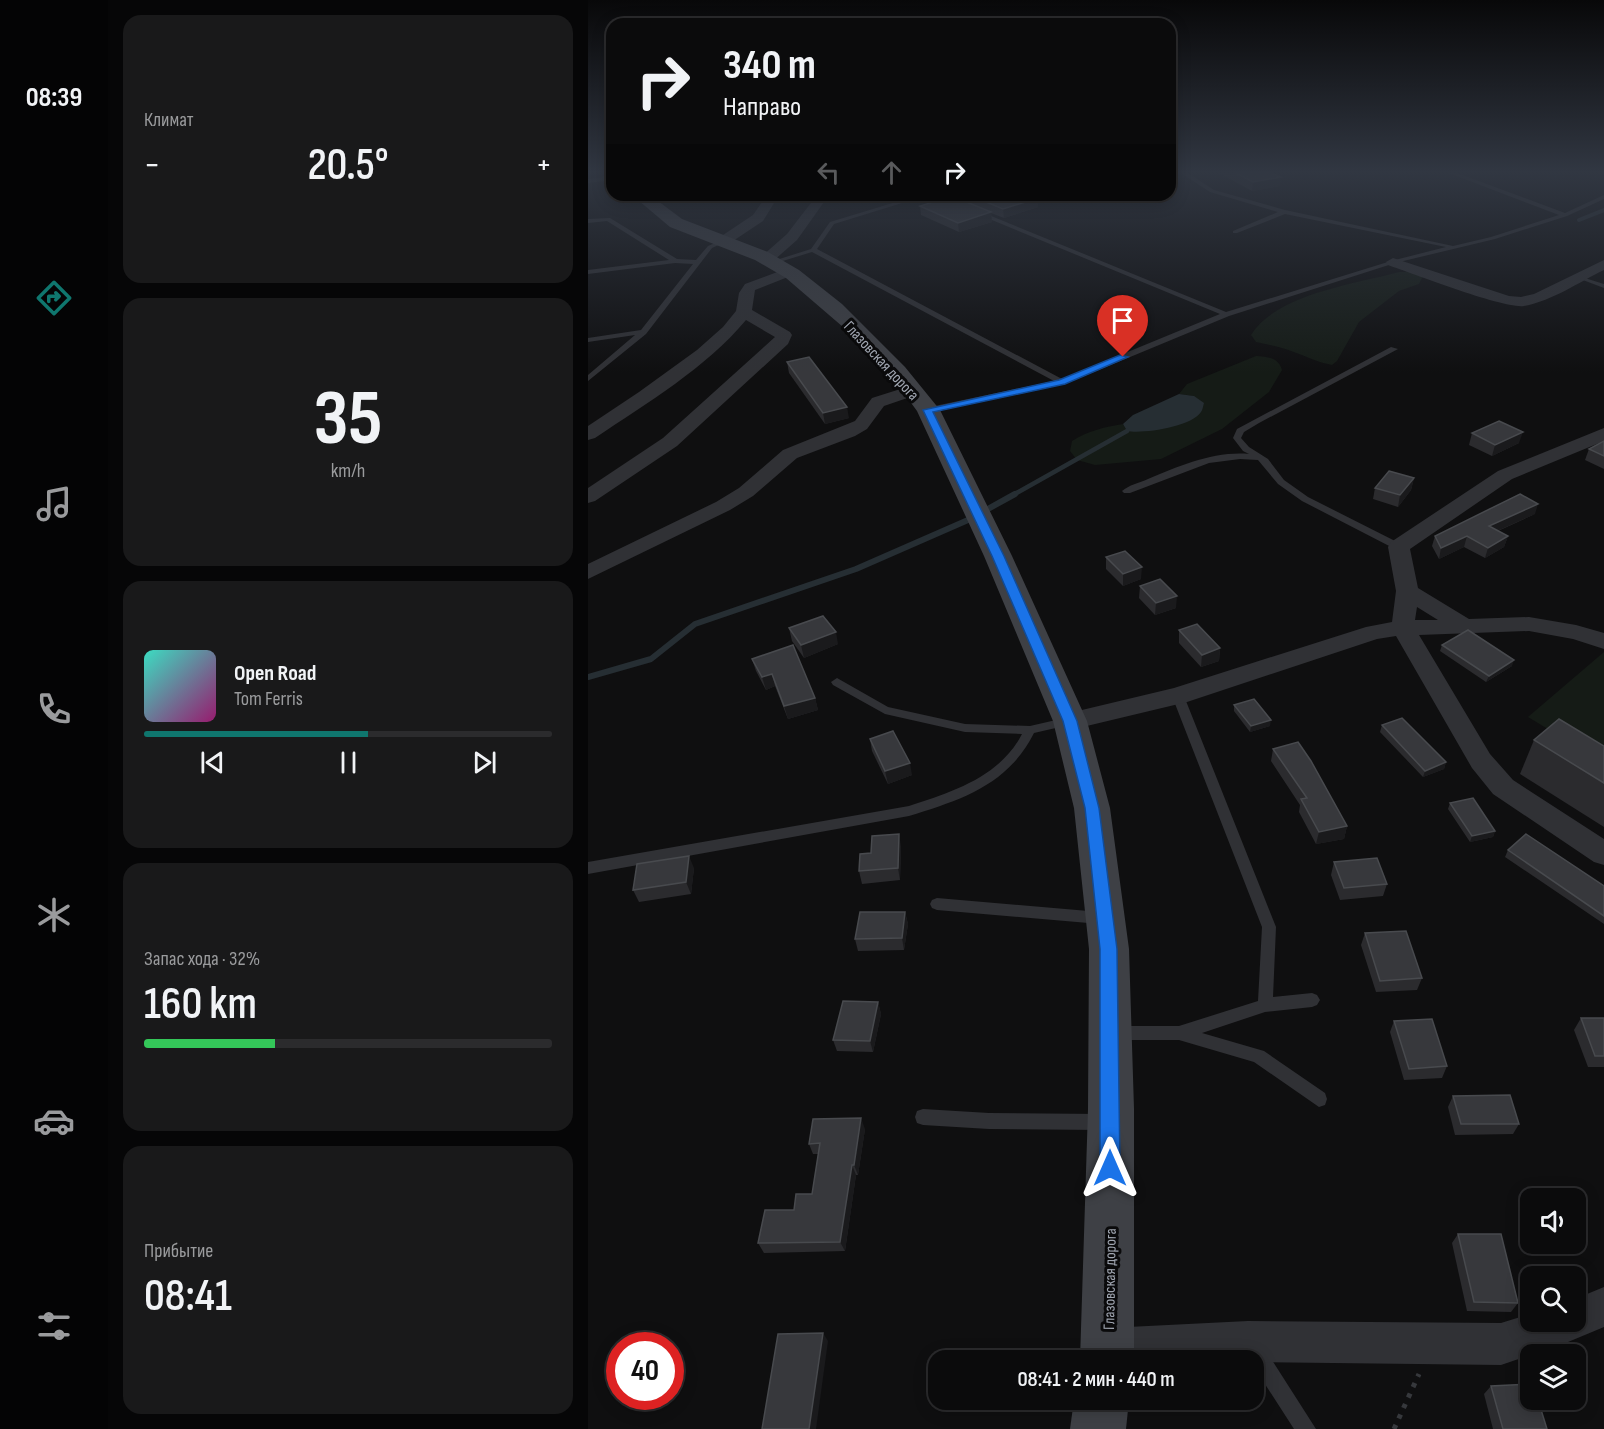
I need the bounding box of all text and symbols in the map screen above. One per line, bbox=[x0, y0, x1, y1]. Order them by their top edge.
text: 340 m bbox=[723, 40, 816, 91]
icon: right bbox=[624, 42, 702, 120]
text: 08:39 bbox=[26, 82, 82, 114]
text: Направо bbox=[723, 91, 801, 123]
text: Климат bbox=[144, 108, 194, 132]
text: 20.5° bbox=[307, 138, 389, 193]
text: − bbox=[144, 145, 160, 185]
text: + bbox=[536, 145, 552, 185]
icon: left bbox=[812, 156, 845, 189]
icon: ahead bbox=[875, 156, 908, 189]
icon: right bbox=[938, 156, 971, 189]
icon: directions bbox=[33, 277, 75, 319]
pin bbox=[1097, 295, 1148, 357]
icon: arrive bbox=[1106, 304, 1139, 337]
street label: Глазовская дорога bbox=[839, 317, 923, 405]
text: 35 bbox=[313, 373, 383, 466]
text: km/h bbox=[331, 459, 365, 483]
icon: music bbox=[33, 483, 75, 525]
text: Open Road bbox=[234, 660, 316, 687]
text: Tom Ferris bbox=[234, 687, 303, 711]
icon: phone bbox=[33, 688, 75, 730]
icon: previous bbox=[196, 746, 229, 779]
icon: pause bbox=[332, 746, 365, 779]
icon: next bbox=[468, 746, 501, 779]
icon: climate bbox=[33, 894, 75, 936]
text: Запас хода · 32% bbox=[144, 947, 260, 971]
text: 160 km bbox=[144, 977, 257, 1032]
icon: car bbox=[33, 1100, 75, 1142]
position arrow bbox=[1078, 1136, 1142, 1200]
map controls bbox=[1520, 1188, 1586, 1410]
button: sound bbox=[1520, 1188, 1586, 1254]
street label: Глазовская дорога bbox=[1100, 1228, 1121, 1330]
text: Прибытие bbox=[144, 1239, 213, 1263]
button: search bbox=[1520, 1266, 1586, 1332]
text: 08:41 bbox=[144, 1269, 232, 1324]
icon: filters bbox=[33, 1305, 75, 1347]
speed limit sign: 40 bbox=[606, 1332, 684, 1410]
button: layers bbox=[1520, 1344, 1586, 1410]
text: 08:41 · 2 мин · 440 m bbox=[1017, 1366, 1175, 1393]

